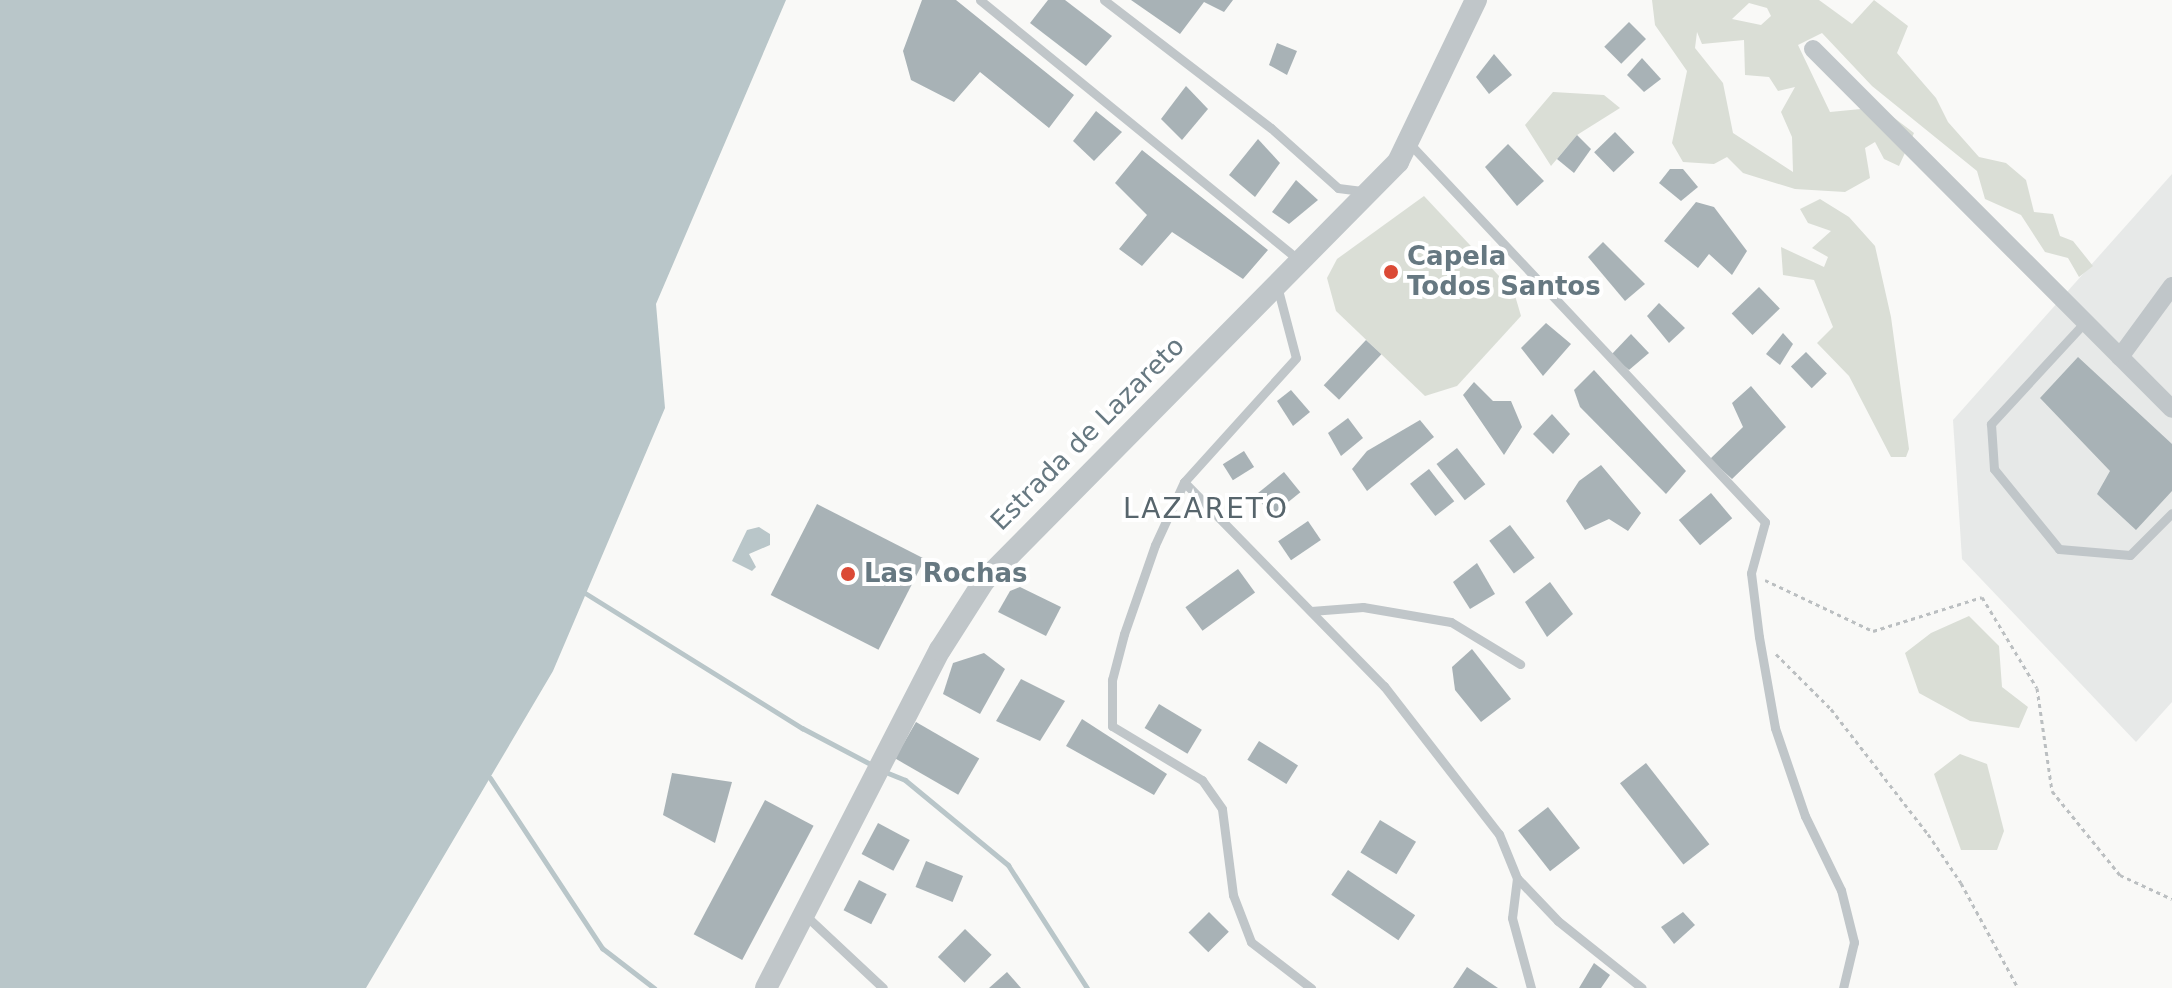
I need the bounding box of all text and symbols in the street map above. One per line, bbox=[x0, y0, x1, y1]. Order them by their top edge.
place label: Capela Todos Santos bbox=[1407, 241, 1601, 302]
marker: Capela Todos Santos bbox=[1382, 263, 1400, 281]
street label: Estrada de Lazareto bbox=[985, 331, 1191, 537]
district label: LAZARETO bbox=[1123, 492, 1289, 526]
place label: Las Rochas bbox=[864, 558, 1027, 590]
marker: Las Rochas bbox=[839, 565, 857, 583]

